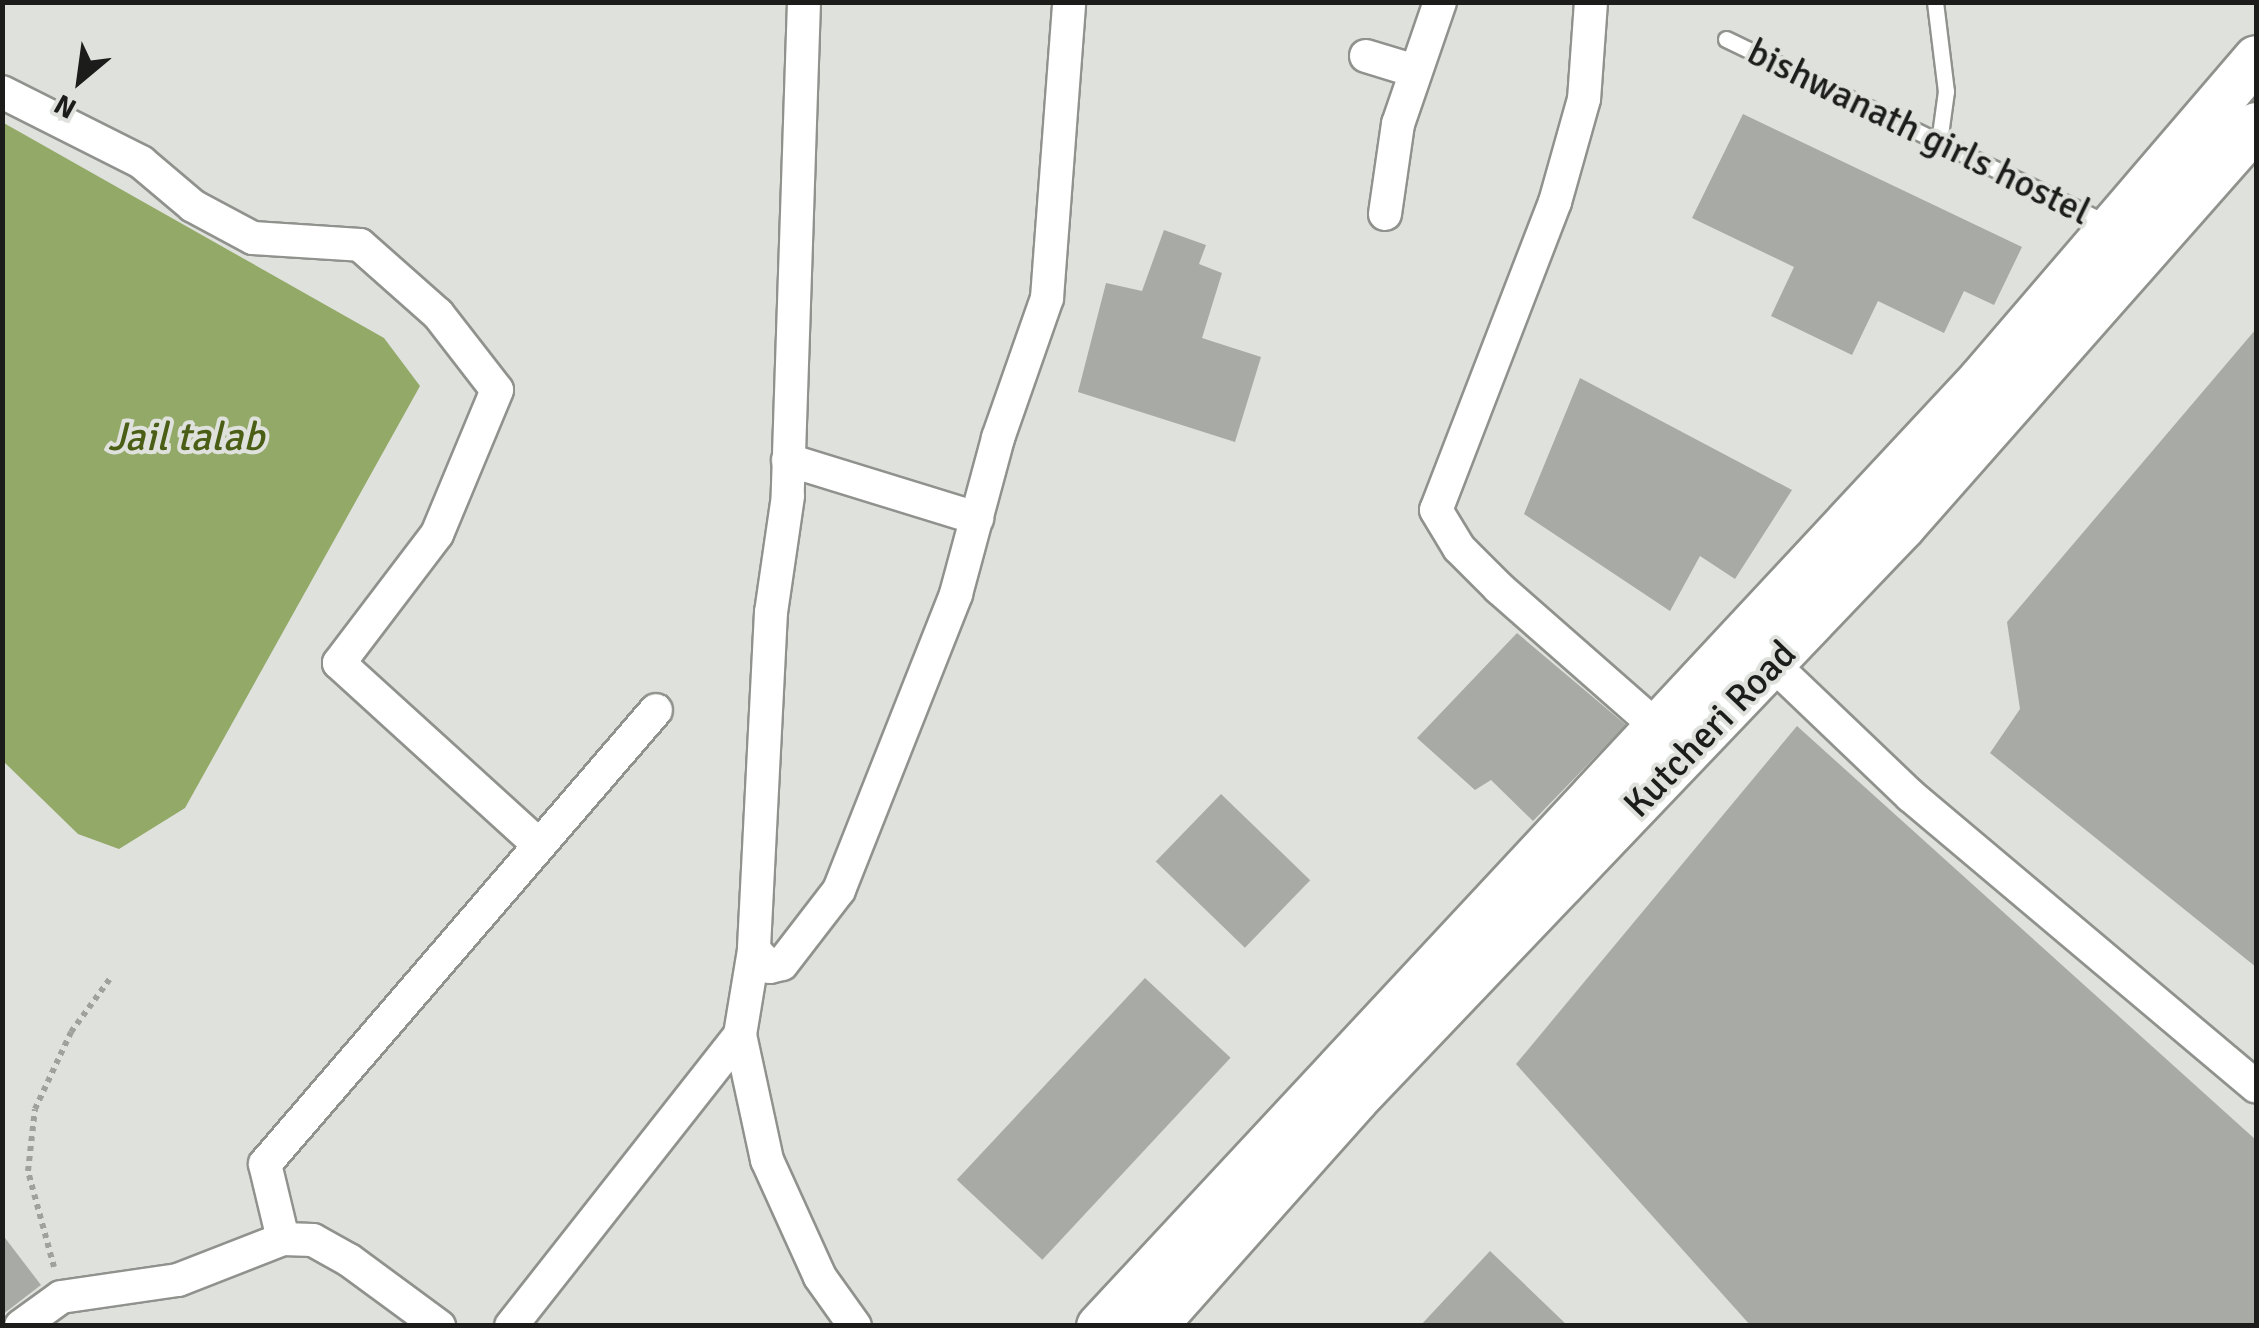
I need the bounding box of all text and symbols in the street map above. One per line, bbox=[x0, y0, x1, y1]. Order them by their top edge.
street label: bishwanath girls hostel bbox=[1740, 29, 2098, 235]
north arrow bbox=[30, 30, 130, 130]
text: N bbox=[49, 87, 82, 126]
water label: Jail talab bbox=[108, 413, 264, 461]
street label: Kutcheri Road bbox=[1614, 631, 1806, 827]

